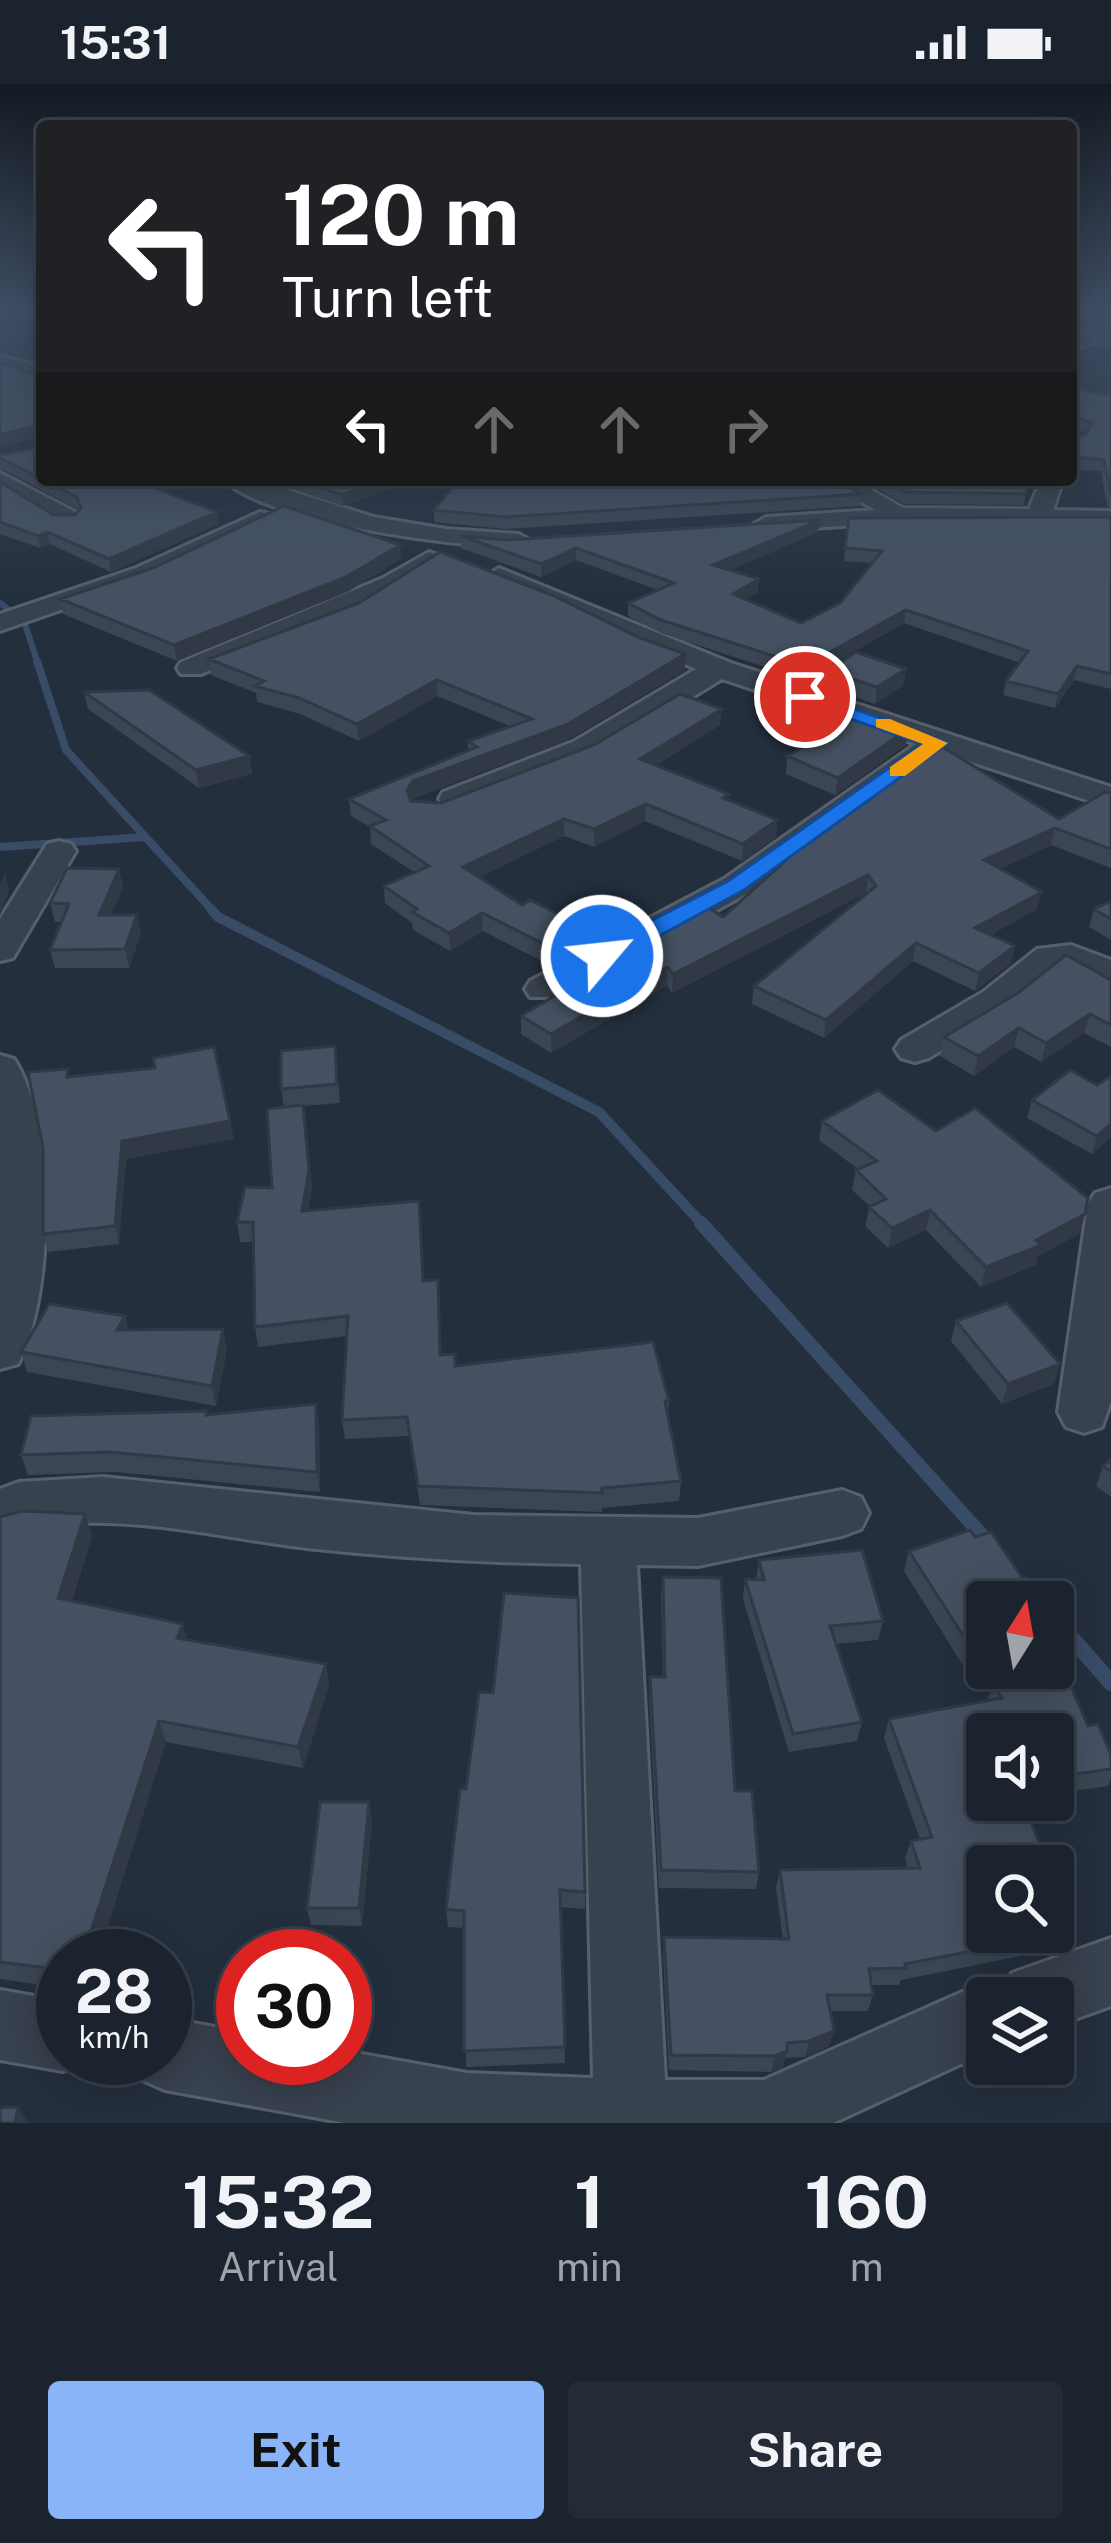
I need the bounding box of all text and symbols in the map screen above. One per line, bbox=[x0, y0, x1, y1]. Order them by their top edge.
text: 15:31 bbox=[60, 16, 171, 69]
text: 120 m bbox=[282, 165, 520, 264]
icon: left bbox=[84, 168, 240, 324]
text: Turn left bbox=[282, 266, 493, 329]
icon: left bbox=[335, 396, 401, 462]
icon: ahead bbox=[461, 396, 527, 462]
icon: ahead bbox=[587, 396, 653, 462]
icon: right bbox=[713, 396, 779, 462]
pin bbox=[754, 646, 856, 748]
icon: arrive bbox=[772, 664, 838, 730]
position arrow bbox=[539, 893, 665, 1019]
north arrow bbox=[966, 1581, 1074, 1689]
map controls bbox=[966, 1581, 1074, 2085]
button: sound bbox=[966, 1713, 1074, 1821]
button: search bbox=[966, 1845, 1074, 1953]
speed limit sign: 30 bbox=[216, 1929, 372, 2085]
text: 28 bbox=[75, 1956, 153, 2027]
button: layers bbox=[966, 1977, 1074, 2085]
text: km/h bbox=[79, 2019, 149, 2055]
text: 15:32 bbox=[182, 2160, 374, 2244]
text: 1 bbox=[574, 2160, 605, 2244]
text: 160 bbox=[804, 2160, 929, 2244]
text: Arrival bbox=[218, 2244, 338, 2290]
text: min bbox=[556, 2244, 622, 2290]
text: m bbox=[850, 2244, 884, 2290]
button: Exit bbox=[48, 2381, 544, 2519]
button: Share bbox=[568, 2381, 1063, 2519]

